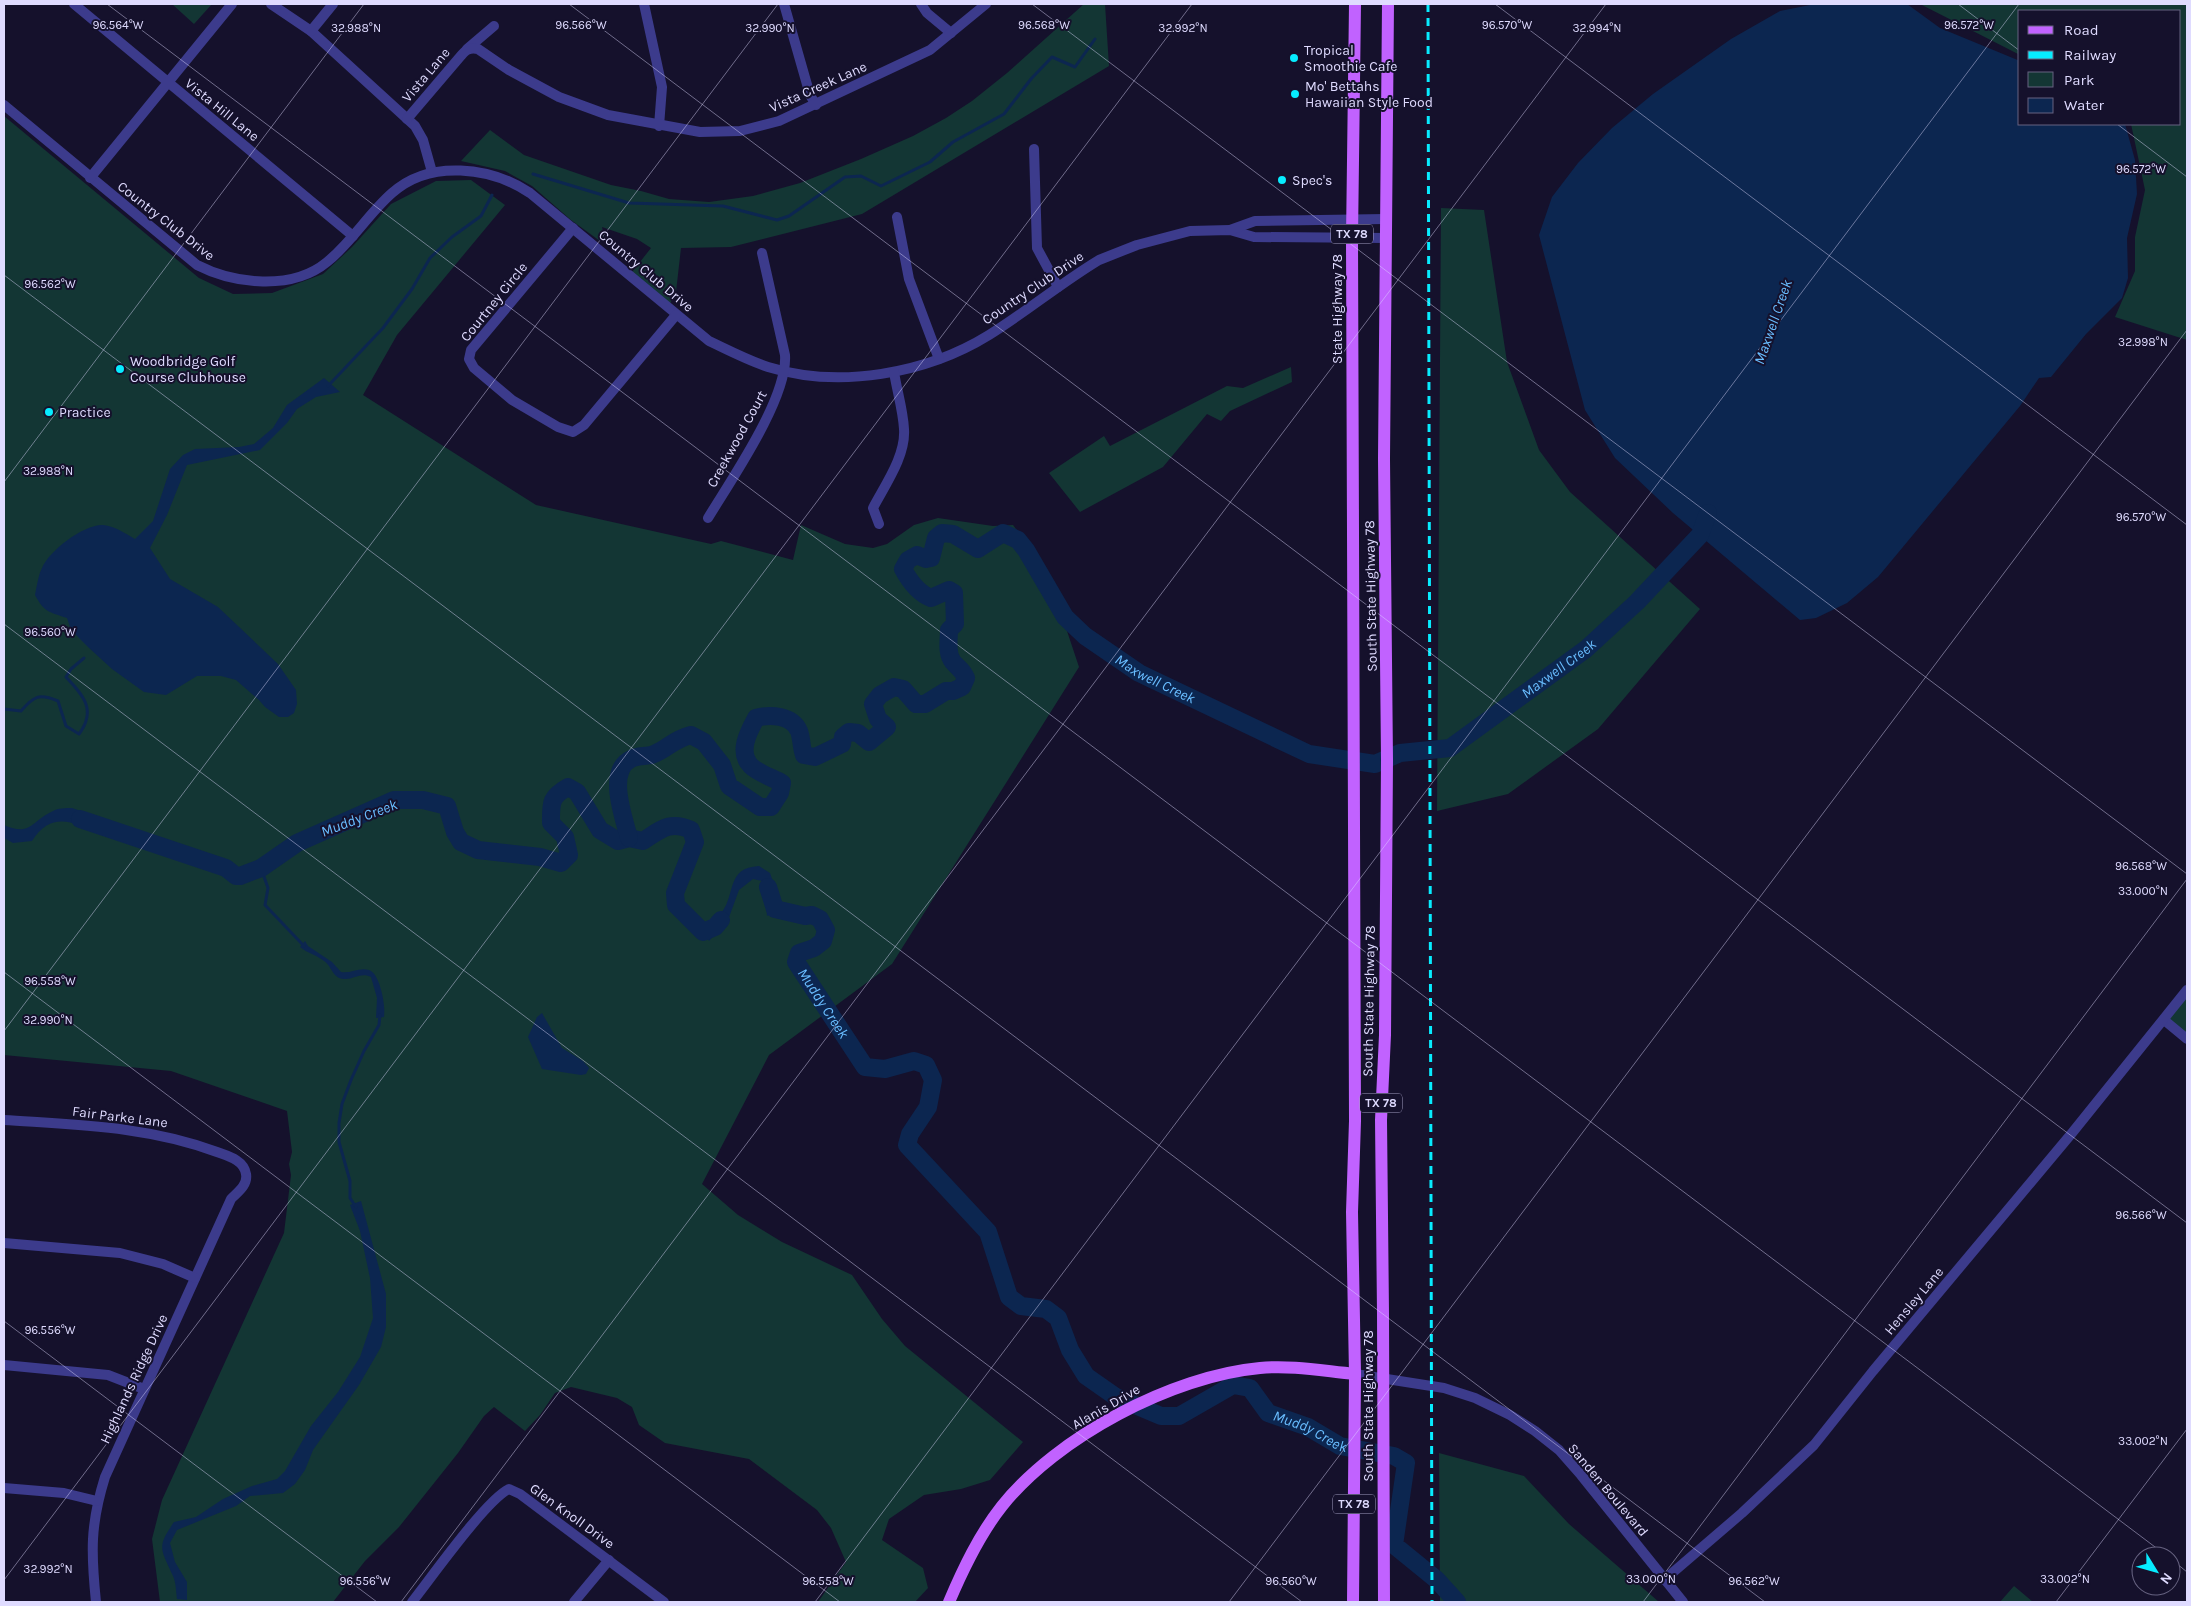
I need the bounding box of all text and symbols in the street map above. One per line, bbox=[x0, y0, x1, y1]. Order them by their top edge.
legend bbox=[2018, 10, 2181, 125]
text: 96.564°W bbox=[92, 18, 144, 32]
text: 96.566°W bbox=[555, 18, 607, 32]
text: 96.568°W bbox=[1018, 18, 1070, 32]
text: 96.570°W bbox=[1482, 18, 1532, 32]
text: 96.572°W bbox=[1944, 18, 1994, 32]
text: 32.988°N bbox=[331, 21, 381, 35]
text: 32.990°N bbox=[745, 21, 795, 35]
text: 32.992°N bbox=[1158, 21, 1208, 35]
text: 32.994°N bbox=[1572, 21, 1622, 35]
text: Road bbox=[2064, 21, 2099, 39]
place label: Tropical Smoothie Cafe bbox=[1304, 42, 1398, 75]
street label: Vista Lane bbox=[398, 44, 454, 106]
text: Railway bbox=[2064, 46, 2116, 64]
marker: Tropical Smoothie Cafe bbox=[1288, 52, 1300, 64]
street label: Vista Creek Lane bbox=[767, 58, 869, 116]
text: Park bbox=[2064, 71, 2094, 89]
street label: Vista Hill Lane bbox=[182, 75, 262, 145]
place label: Mo' Bettahs Hawaiian Style Food bbox=[1305, 78, 1433, 111]
marker: Mo' Bettahs Hawaiian Style Food bbox=[1289, 88, 1301, 100]
text: Water bbox=[2064, 96, 2105, 114]
text: 96.572°W bbox=[2116, 162, 2166, 176]
place label: Spec's bbox=[1292, 172, 1332, 189]
marker: Spec's bbox=[1276, 174, 1288, 186]
street label: Country Club Drive bbox=[114, 178, 218, 264]
road number: TX 78 bbox=[1331, 224, 1373, 243]
street label: Country Club Drive bbox=[595, 226, 697, 316]
street label: Country Club Drive bbox=[979, 248, 1087, 328]
street label: State Highway 78 bbox=[1329, 254, 1346, 364]
street label: Courtney Circle bbox=[457, 259, 531, 345]
text: 96.562°W bbox=[24, 277, 76, 291]
water label: Maxwell Creek bbox=[1750, 277, 1796, 367]
text: 32.998°N bbox=[2118, 335, 2168, 349]
place label: Woodbridge Golf Course Clubhouse bbox=[130, 353, 246, 386]
marker: Woodbridge Golf Course Clubhouse bbox=[114, 363, 126, 375]
street label: Creekwood Court bbox=[703, 388, 771, 490]
place label: Practice bbox=[59, 404, 111, 421]
marker: Practice bbox=[43, 406, 55, 418]
text: 32.988°N bbox=[23, 464, 73, 478]
text: 96.570°W bbox=[2116, 510, 2166, 524]
street label: South State Highway 78 bbox=[1361, 520, 1381, 672]
text: 96.560°W bbox=[24, 625, 76, 639]
water label: Maxwell Creek bbox=[1518, 635, 1600, 702]
water label: Maxwell Creek bbox=[1112, 650, 1199, 708]
water label: Muddy Creek bbox=[318, 795, 400, 841]
text: 96.568°W bbox=[2115, 859, 2167, 873]
text: 33.000°N bbox=[2118, 884, 2168, 898]
street label: South State Highway 78 bbox=[1359, 925, 1379, 1077]
water label: Muddy Creek bbox=[794, 965, 853, 1042]
text: 96.558°W bbox=[24, 974, 76, 988]
text: 32.990°N bbox=[23, 1013, 73, 1027]
road number: TX 78 bbox=[1360, 1094, 1402, 1112]
street label: Fair Parke Lane bbox=[71, 1103, 169, 1131]
text: 96.566°W bbox=[2115, 1208, 2167, 1222]
street label: Hensley Lane bbox=[1881, 1264, 1947, 1338]
street label: Highlands Ridge Drive bbox=[96, 1311, 172, 1447]
text: 96.556°W bbox=[24, 1323, 76, 1337]
street label: South State Highway 78 bbox=[1360, 1330, 1377, 1482]
street label: Alanis Drive bbox=[1069, 1381, 1143, 1433]
water label: Muddy Creek bbox=[1271, 1407, 1349, 1456]
text: 33.002°N bbox=[2118, 1434, 2168, 1448]
street label: Sanden Boulevard bbox=[1564, 1440, 1652, 1540]
street label: Glen Knoll Drive bbox=[526, 1480, 618, 1552]
road number: TX 78 bbox=[1333, 1495, 1375, 1514]
north arrow bbox=[2131, 1546, 2181, 1596]
text: 32.992°N bbox=[23, 1562, 73, 1576]
text: N bbox=[2156, 1569, 2176, 1588]
text: 33.000°N bbox=[1626, 1572, 1676, 1586]
text: 33.002°N bbox=[2040, 1572, 2090, 1586]
text: 96.556°W bbox=[339, 1574, 391, 1588]
text: 96.558°W bbox=[802, 1574, 854, 1588]
text: 96.560°W bbox=[1265, 1574, 1317, 1588]
text: 96.562°W bbox=[1728, 1574, 1780, 1588]

